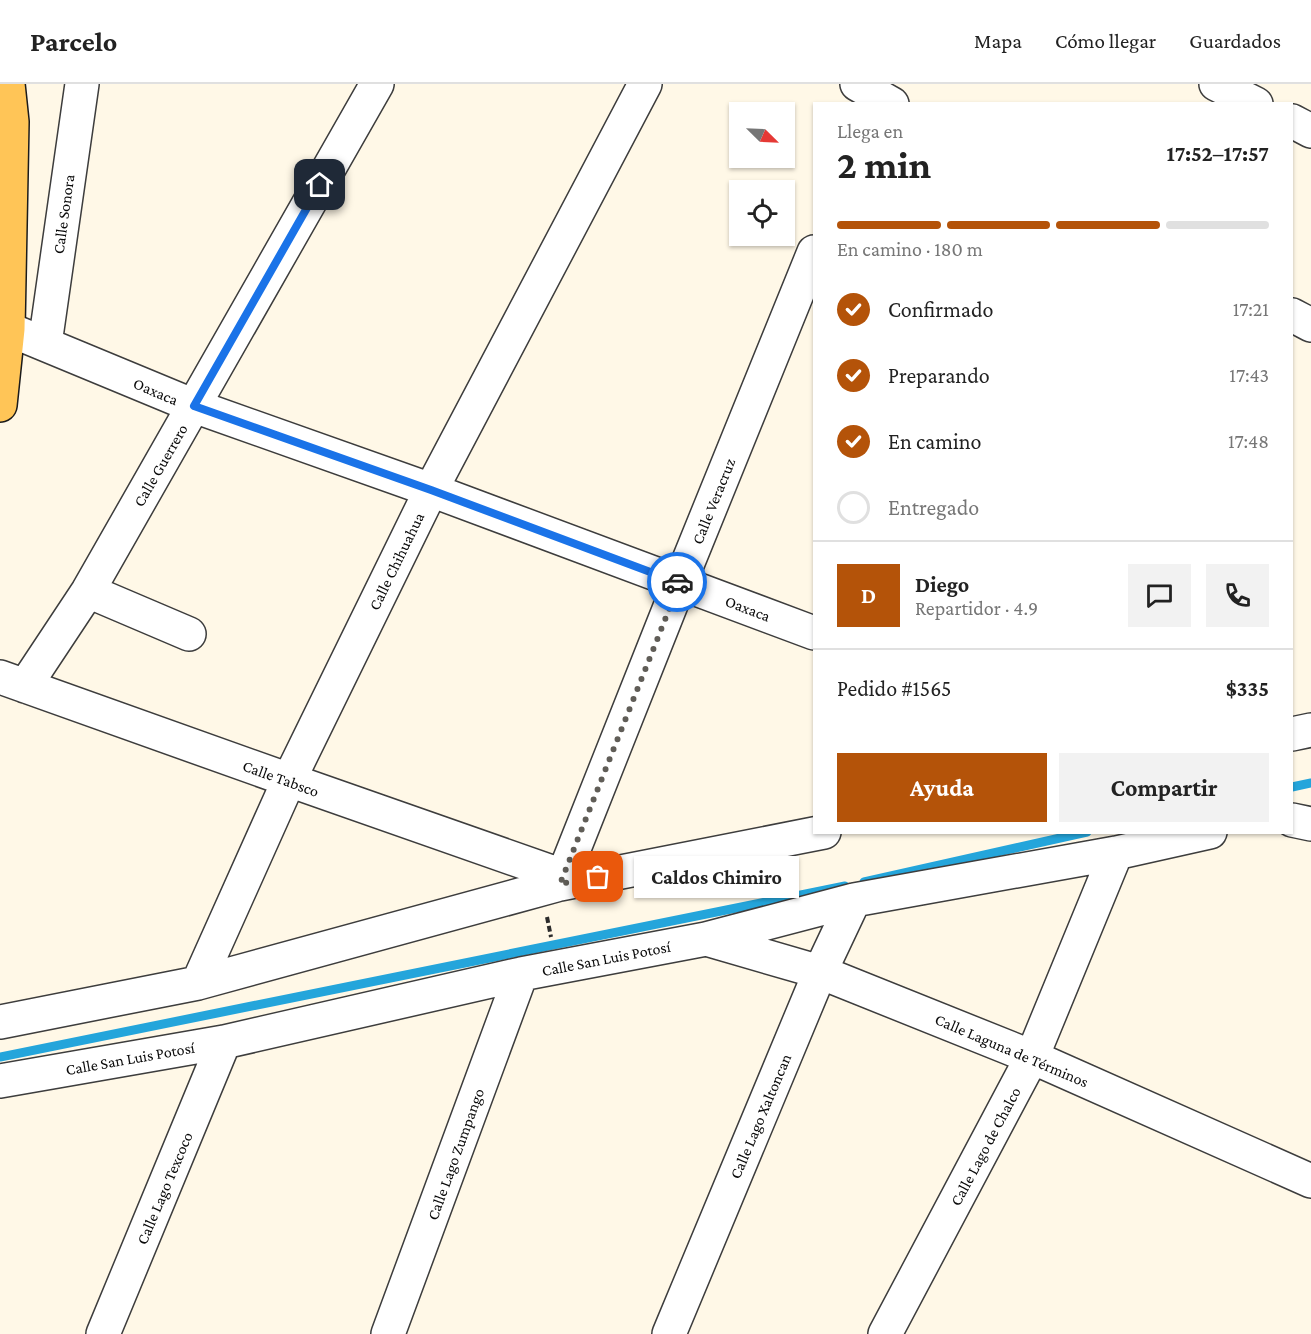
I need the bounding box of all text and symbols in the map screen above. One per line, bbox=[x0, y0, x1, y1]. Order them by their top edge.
text: Parcelo bbox=[30, 26, 117, 57]
text: Mapa bbox=[974, 29, 1022, 53]
text: Cómo llegar bbox=[1055, 29, 1156, 53]
text: Guardados bbox=[1189, 29, 1281, 53]
north arrow bbox=[729, 102, 795, 168]
map controls bbox=[729, 102, 795, 246]
text: Llega en bbox=[837, 120, 903, 142]
text: 17:52–17:57 bbox=[1167, 141, 1269, 166]
text: 2 min bbox=[837, 143, 931, 186]
pin bbox=[294, 159, 345, 210]
icon: home bbox=[303, 168, 336, 201]
street label: Calle Sonora bbox=[50, 173, 78, 255]
button: locate bbox=[729, 180, 795, 246]
text: En camino · 180 m bbox=[837, 238, 983, 260]
icon: check bbox=[837, 293, 870, 326]
text: Confirmado bbox=[888, 297, 994, 322]
text: 17:21 bbox=[1233, 298, 1269, 320]
icon: check bbox=[837, 359, 870, 392]
text: Preparando bbox=[888, 363, 990, 388]
text: 17:43 bbox=[1229, 364, 1269, 386]
street label: Oaxaca bbox=[131, 374, 181, 409]
street label: Calle Guerrero bbox=[130, 421, 191, 509]
icon: check bbox=[837, 425, 870, 458]
text: En camino bbox=[888, 429, 981, 454]
text: 17:48 bbox=[1228, 430, 1269, 452]
street label: Calle Veracruz bbox=[689, 456, 738, 547]
text: Entregado bbox=[888, 495, 979, 520]
street label: Calle Chihuahua bbox=[365, 509, 428, 613]
courier bbox=[647, 552, 707, 612]
button: chat bbox=[1128, 564, 1191, 627]
button: phone bbox=[1206, 564, 1269, 627]
icon: car bbox=[661, 566, 694, 599]
text: Diego bbox=[915, 572, 969, 597]
text: D bbox=[861, 583, 876, 608]
street label: Oaxaca bbox=[723, 592, 773, 625]
text: Repartidor · 4.9 bbox=[915, 597, 1038, 619]
text: Pedido #1565 bbox=[837, 676, 951, 701]
text: $335 bbox=[1226, 676, 1269, 701]
button: Ayuda bbox=[837, 753, 1047, 822]
button: Compartir bbox=[1059, 753, 1269, 822]
street label: Calle Tabsco bbox=[240, 757, 321, 800]
pin bbox=[572, 851, 623, 902]
callout: Caldos Chimiro bbox=[634, 856, 799, 898]
icon: bag bbox=[581, 860, 614, 893]
text: Caldos Chimiro bbox=[651, 866, 782, 888]
street label: Calle San Luis Potosí bbox=[540, 938, 673, 979]
street label: Calle Laguna de Términos bbox=[932, 1010, 1091, 1091]
street label: Calle San Luis Potosí bbox=[64, 1039, 197, 1078]
street label: Calle Lago Xaltoncan bbox=[726, 1051, 796, 1182]
street label: Calle Lago de Chalco bbox=[947, 1084, 1025, 1209]
street label: Calle Lago Zumpango bbox=[424, 1086, 488, 1223]
street label: Calle Lago Texcoco bbox=[133, 1129, 197, 1247]

